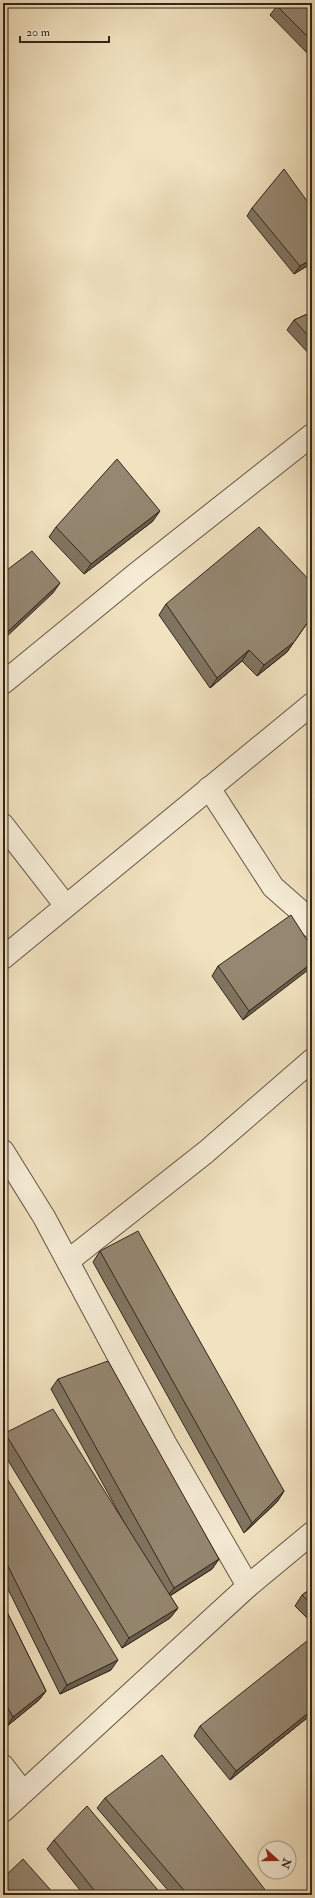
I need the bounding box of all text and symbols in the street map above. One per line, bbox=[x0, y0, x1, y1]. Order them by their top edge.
scale bar bbox=[20, 18, 109, 44]
text: 20 m bbox=[26, 25, 51, 40]
north arrow bbox=[257, 1840, 297, 1880]
text: N bbox=[278, 1856, 294, 1871]

